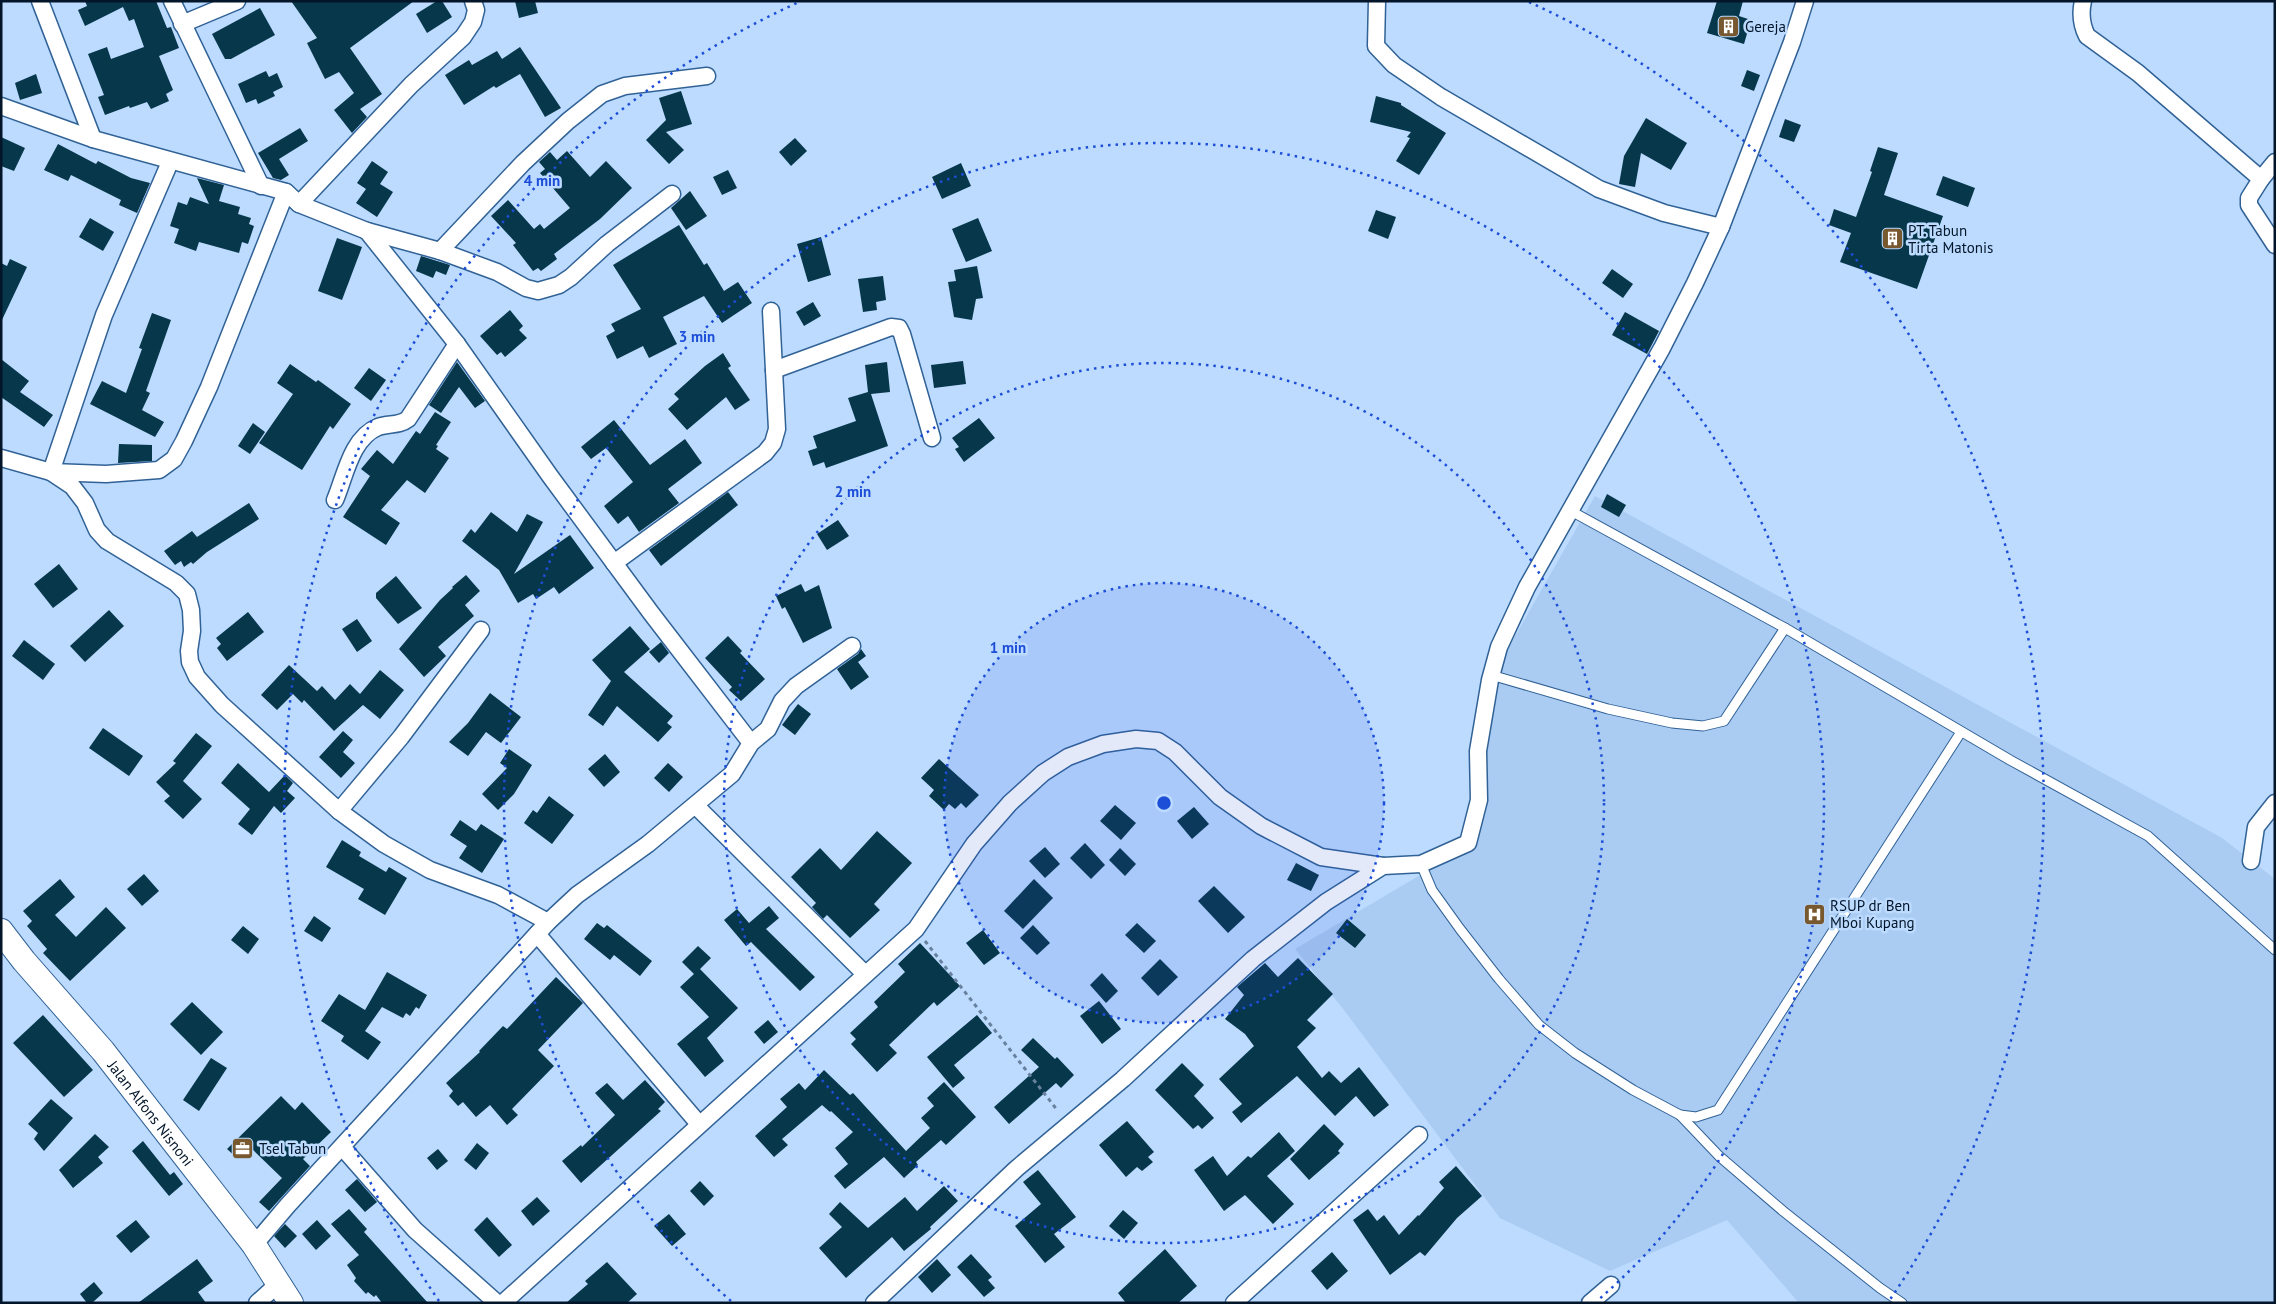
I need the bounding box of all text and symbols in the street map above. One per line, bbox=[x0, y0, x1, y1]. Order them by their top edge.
building icon: Gereja bbox=[1717, 14, 1741, 38]
place label: Gereja bbox=[1745, 17, 1786, 36]
text: 4 min bbox=[524, 171, 560, 190]
place label: PT. Tabun Tirta Matonis bbox=[1908, 221, 1993, 257]
building icon: PT. Tabun Tirta Matonis bbox=[1880, 227, 1904, 251]
text: 3 min bbox=[679, 327, 715, 346]
text: 2 min bbox=[835, 482, 871, 501]
text: 1 min bbox=[990, 638, 1026, 657]
centre of rings bbox=[1155, 794, 1173, 812]
place label: RSUP dr Ben Mboi Kupang bbox=[1830, 896, 1915, 932]
hospital icon: RSUP dr Ben Mboi Kupang bbox=[1802, 902, 1826, 926]
street label: Jalan Alfons Nisnoni bbox=[104, 1055, 198, 1170]
office icon: Tsel Tabun bbox=[231, 1136, 255, 1160]
place label: Tsel Tabun bbox=[259, 1139, 326, 1158]

